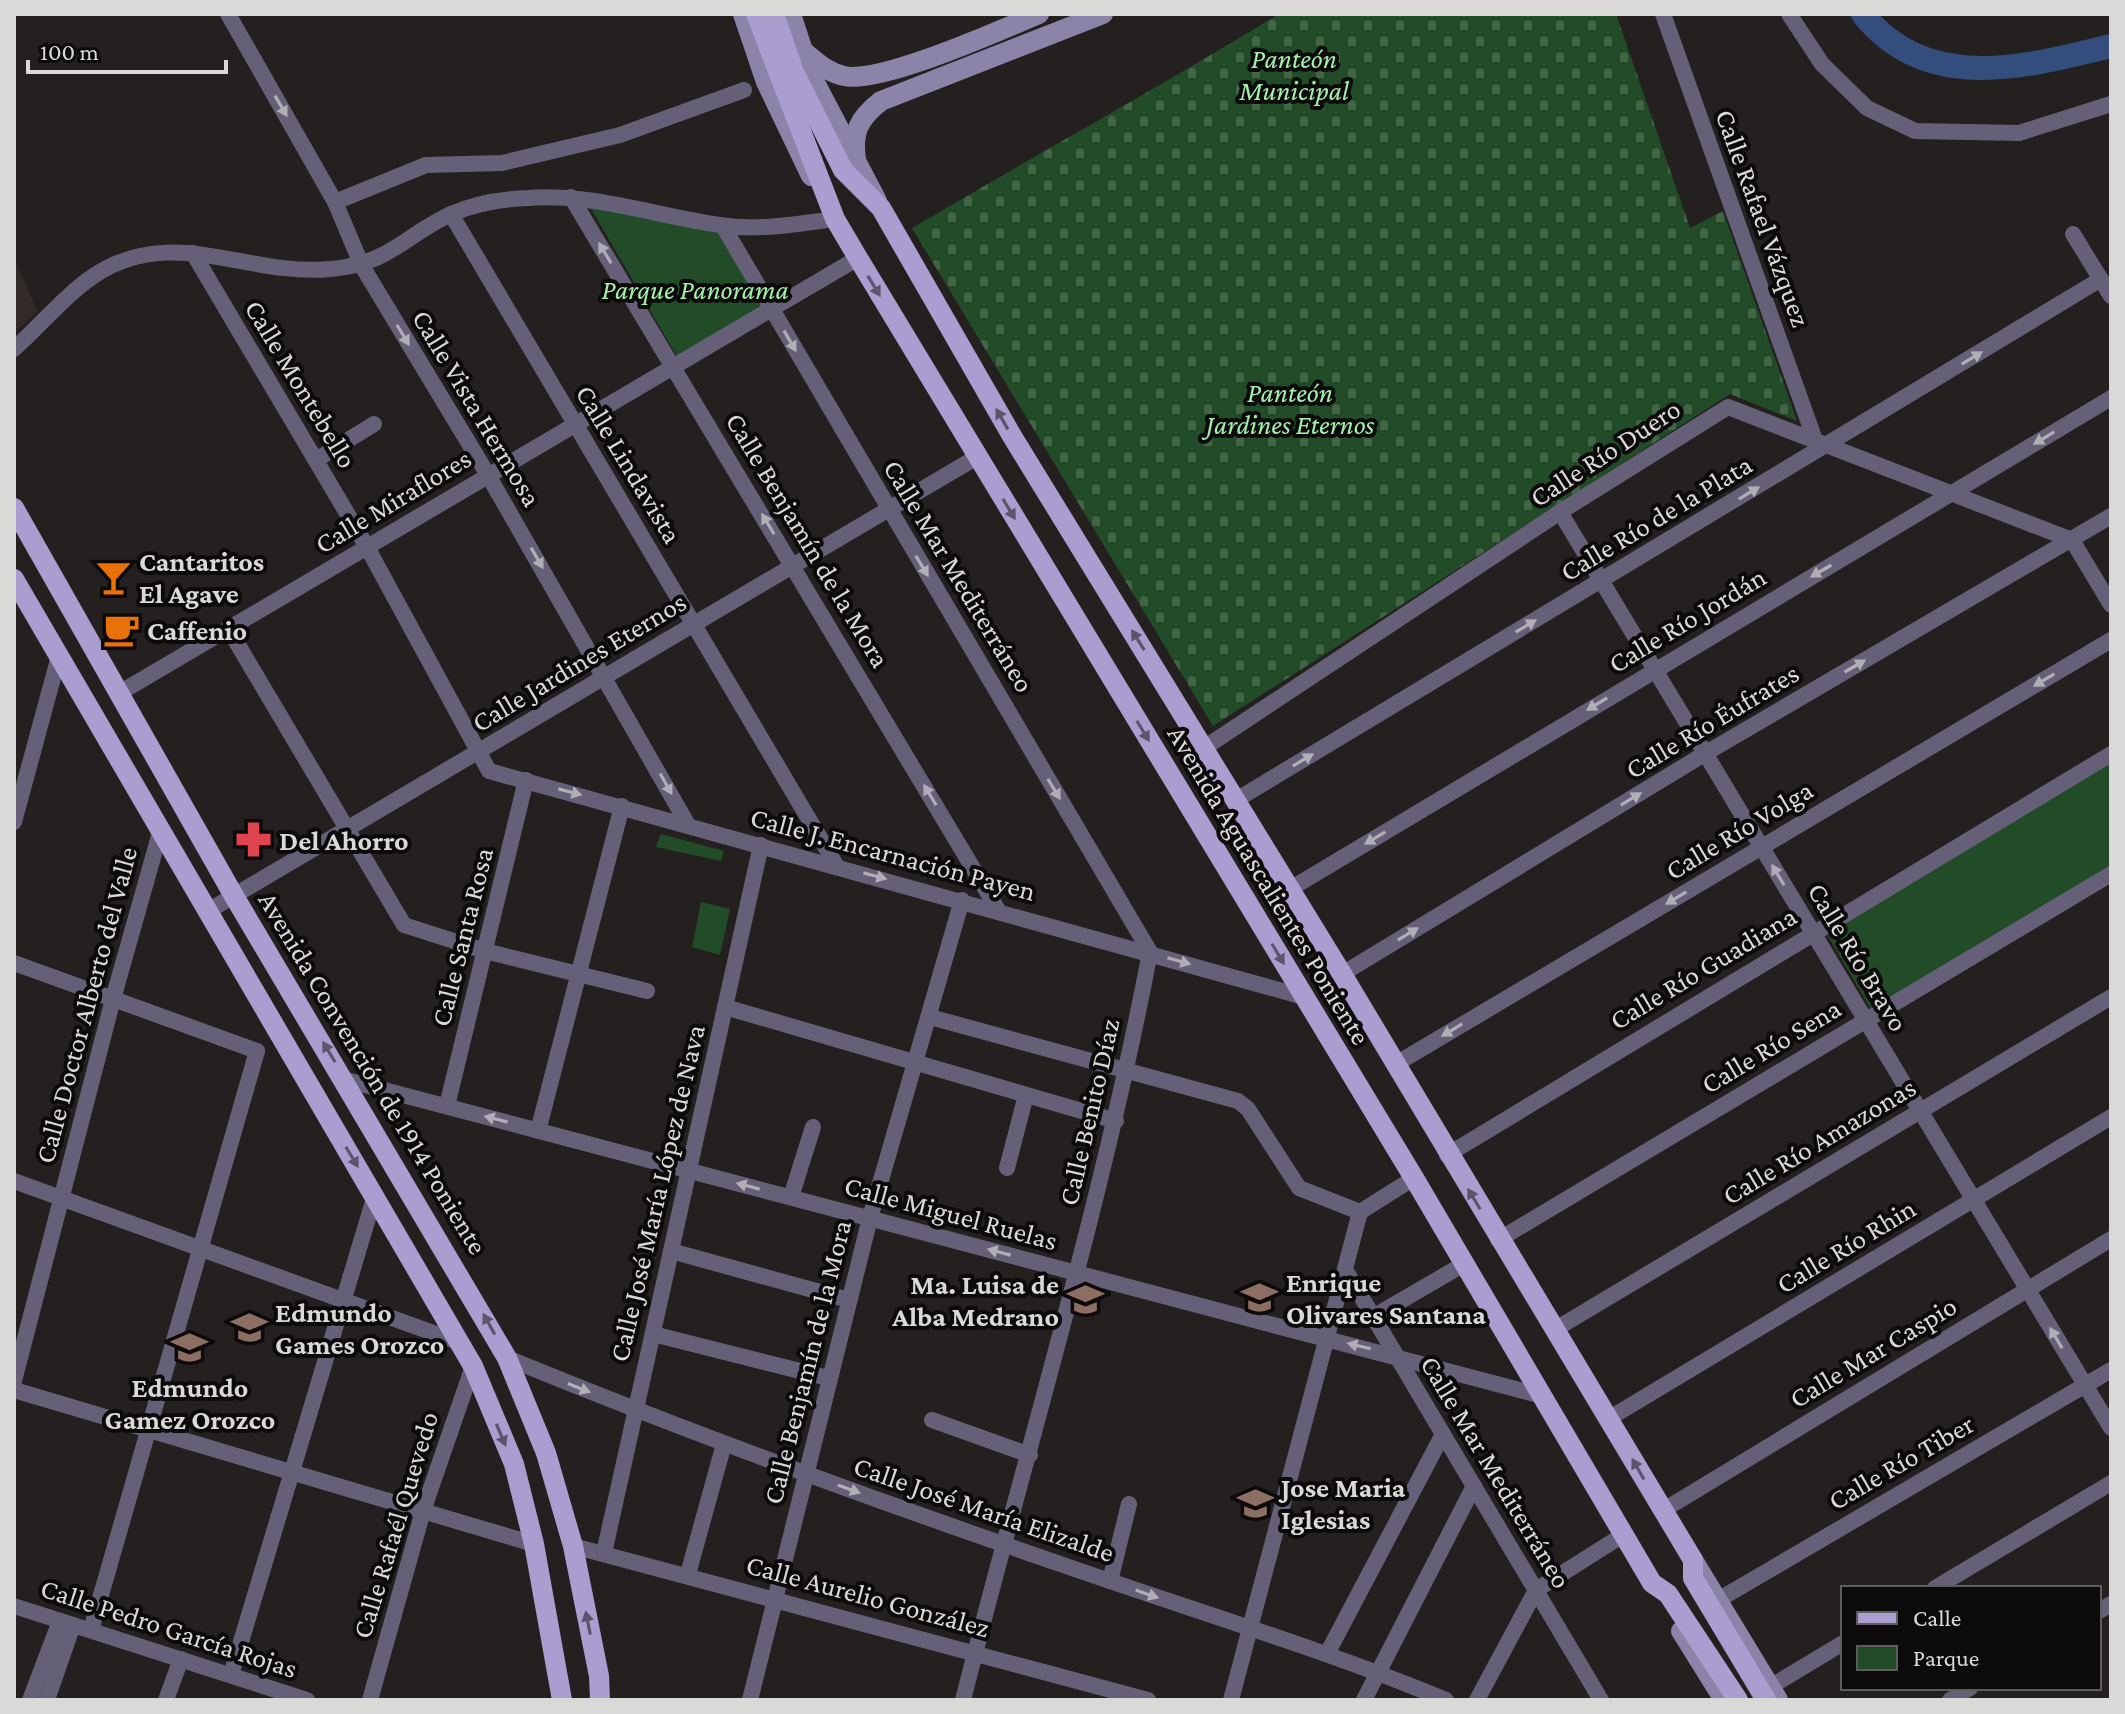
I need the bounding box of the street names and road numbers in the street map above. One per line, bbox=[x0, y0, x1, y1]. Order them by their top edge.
street label: Calle Rafael Vázquez bbox=[1709, 105, 1817, 331]
street label: Calle Montebello bbox=[239, 294, 363, 474]
street label: Calle Vista Hermosa bbox=[406, 304, 548, 512]
street label: Calle Lindavista bbox=[570, 379, 688, 549]
street label: Calle Río Duero bbox=[1524, 393, 1686, 513]
street label: Calle Benjamín de la Mora bbox=[720, 407, 896, 673]
street label: Calle Miraflores bbox=[309, 442, 477, 560]
street label: Calle Río de la Plata bbox=[1555, 449, 1757, 587]
street label: Calle Mar Mediterráneo bbox=[877, 454, 1041, 698]
street label: Calle Río Jordán bbox=[1603, 561, 1771, 679]
street label: Calle Jardines Eternos bbox=[466, 586, 692, 738]
street label: Calle Río Éufrates bbox=[1620, 657, 1804, 785]
street label: Avenida Aguascalientes Poniente bbox=[1161, 720, 1377, 1050]
street label: Calle Río Volga bbox=[1660, 774, 1818, 886]
street label: Calle J. Encarnación Payen bbox=[747, 801, 1039, 907]
street label: Calle Doctor Alberto del Valle bbox=[29, 843, 143, 1167]
street label: Calle Santa Rosa bbox=[425, 844, 499, 1030]
street label: Calle Río Bravo bbox=[1802, 877, 1914, 1037]
street label: Avenida Convención de 1914 Poniente bbox=[252, 886, 494, 1260]
street label: Calle Río Guadiana bbox=[1604, 900, 1802, 1036]
street label: Calle Río Sena bbox=[1696, 992, 1846, 1100]
street label: Calle Benito Díaz bbox=[1052, 1016, 1126, 1208]
street label: Calle José María López de Nava bbox=[603, 1021, 711, 1365]
street label: Calle Río Amazonas bbox=[1717, 1071, 1921, 1211]
street label: Calle Miguel Ruelas bbox=[841, 1170, 1061, 1256]
street label: Calle Río Rhin bbox=[1771, 1192, 1921, 1300]
street label: Calle Benjamín de la Mora bbox=[757, 1217, 857, 1507]
street label: Calle Mar Caspio bbox=[1784, 1290, 1962, 1414]
street label: Calle Mar Mediterráneo bbox=[1414, 1350, 1578, 1594]
street label: Calle Rafaél Quevedo bbox=[346, 1408, 444, 1642]
street label: Calle Río Tiber bbox=[1823, 1408, 1979, 1516]
street label: Calle José María Elizalde bbox=[850, 1450, 1118, 1568]
street label: Calle Aurelio González bbox=[743, 1549, 993, 1643]
street label: Calle Pedro García Rojas bbox=[37, 1572, 301, 1684]

